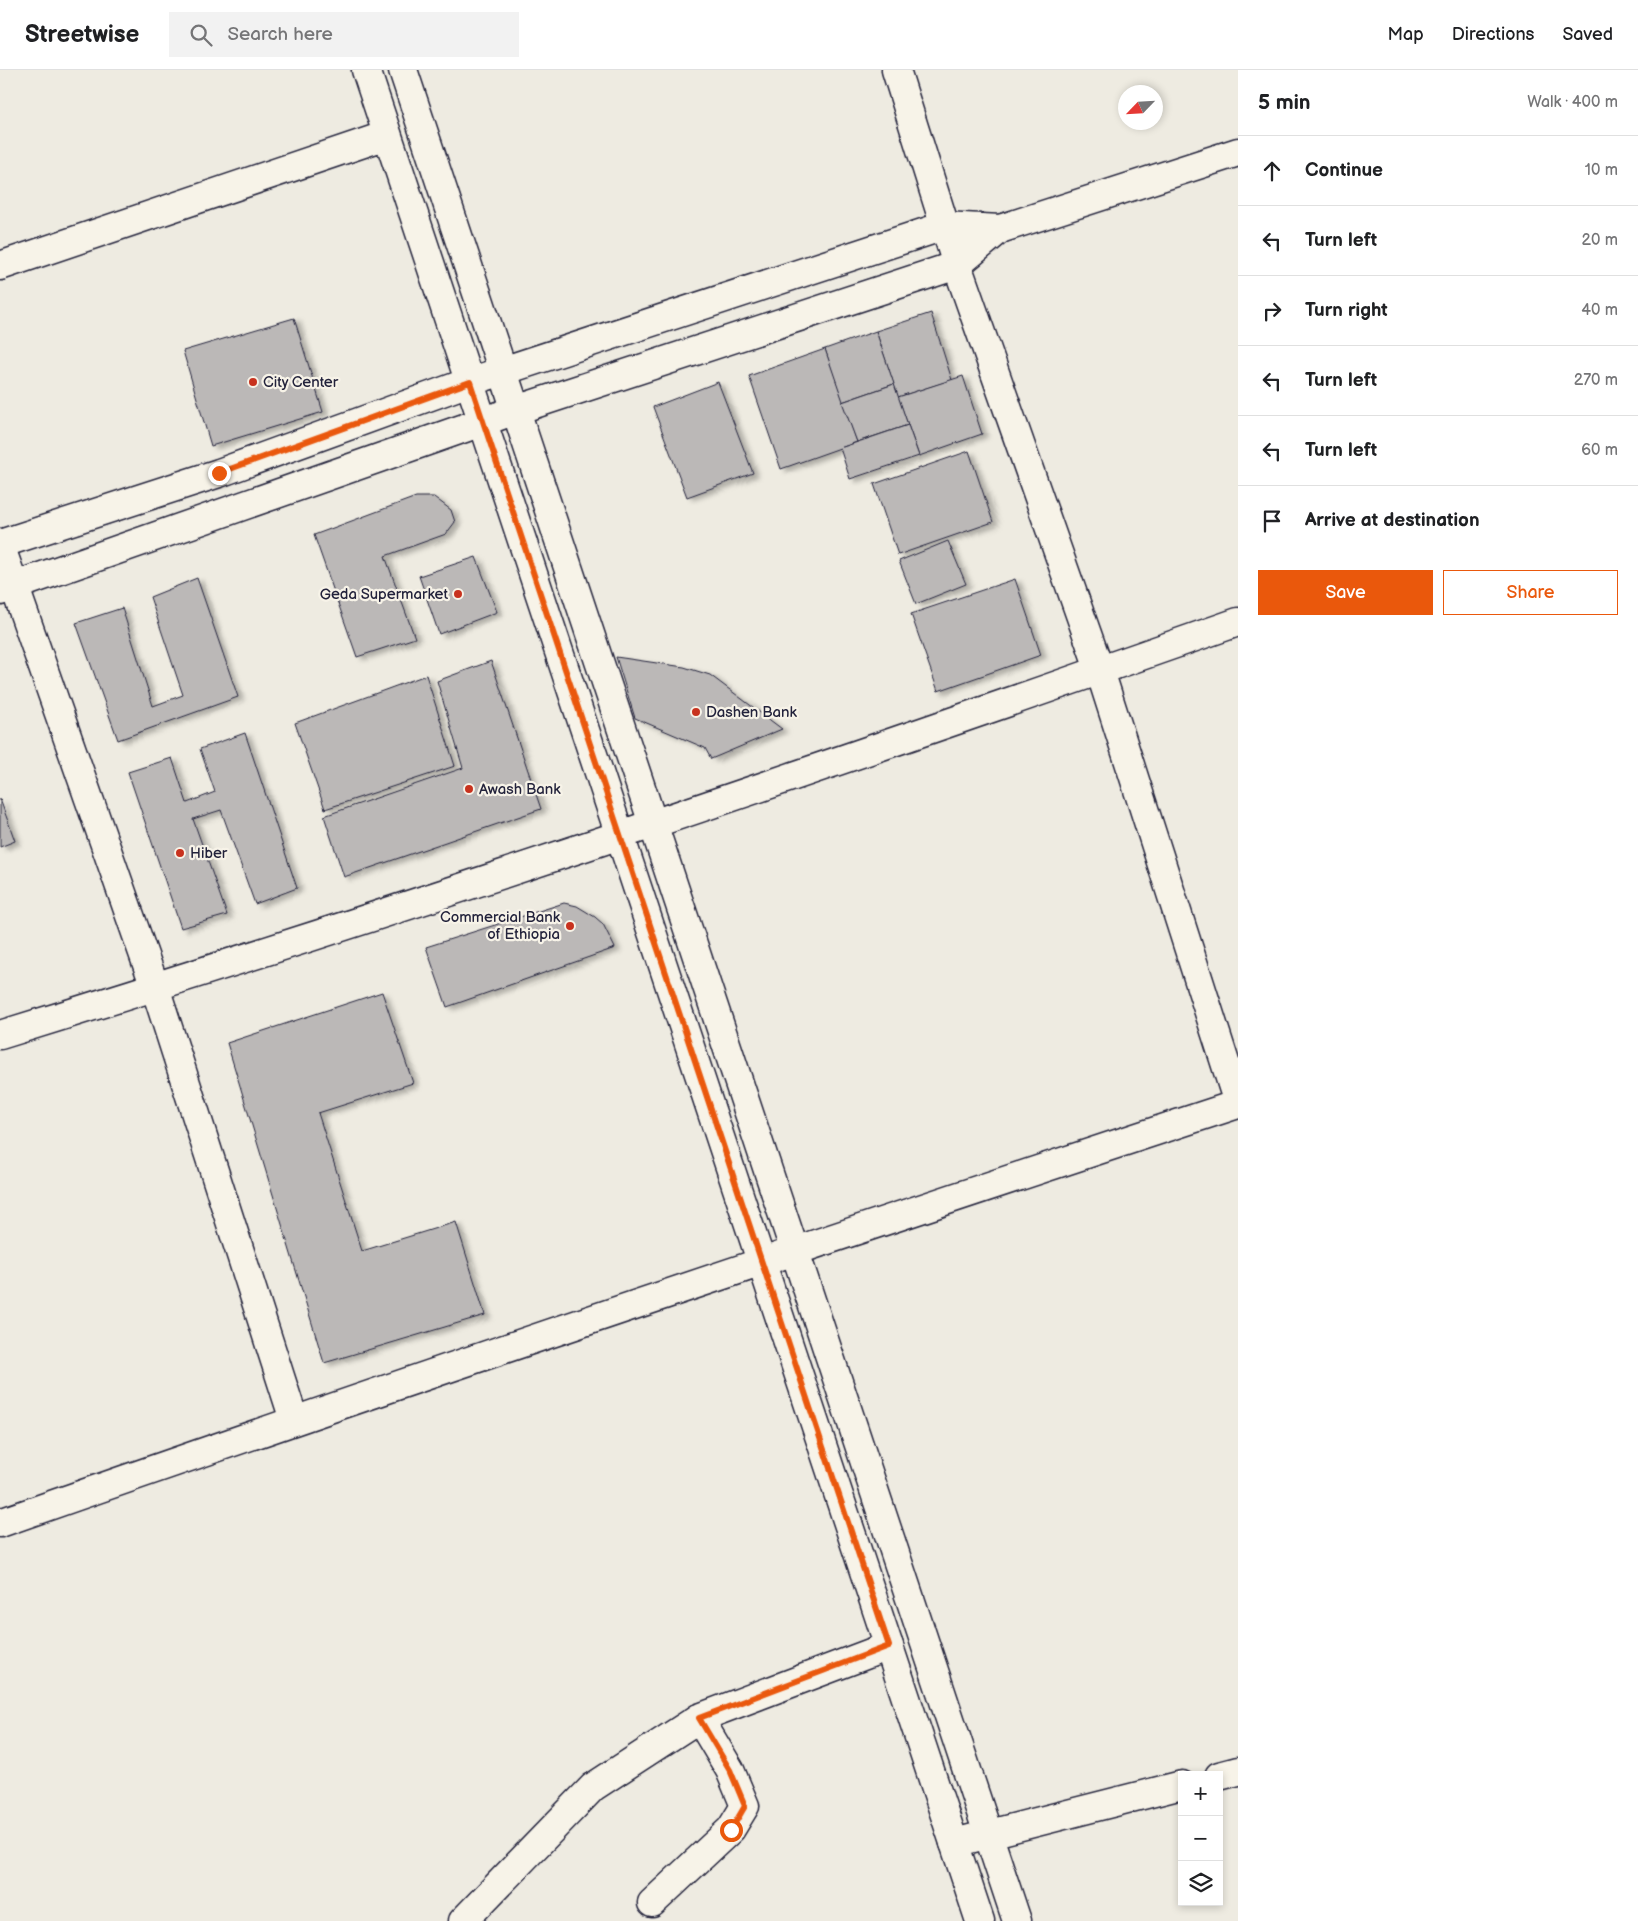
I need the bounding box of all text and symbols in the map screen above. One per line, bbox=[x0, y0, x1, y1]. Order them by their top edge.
search box bbox=[169, 12, 519, 57]
text: Streetwise bbox=[25, 20, 139, 49]
icon: search bbox=[187, 21, 215, 49]
text: Search here bbox=[227, 23, 333, 46]
text: Map bbox=[1388, 24, 1424, 45]
text: Directions bbox=[1452, 24, 1534, 45]
text: Saved bbox=[1562, 24, 1613, 45]
north arrow bbox=[1118, 85, 1163, 130]
text: 5 min bbox=[1258, 90, 1311, 115]
text: Walk · 400 m bbox=[1527, 93, 1618, 112]
icon: ahead bbox=[1258, 157, 1286, 185]
text: Continue bbox=[1305, 159, 1383, 182]
text: 10 m bbox=[1585, 161, 1618, 180]
icon: left bbox=[1258, 227, 1286, 255]
text: Turn left bbox=[1305, 229, 1377, 252]
text: 20 m bbox=[1582, 231, 1618, 250]
icon: right bbox=[1258, 297, 1286, 325]
text: Turn right bbox=[1305, 299, 1388, 322]
text: 40 m bbox=[1581, 301, 1618, 320]
icon: left bbox=[1258, 367, 1286, 395]
text: Turn left bbox=[1305, 369, 1377, 392]
text: 270 m bbox=[1574, 371, 1618, 390]
place label: City Center bbox=[263, 373, 339, 392]
marker: City Center bbox=[247, 376, 259, 388]
icon: left bbox=[1258, 437, 1286, 465]
text: Turn left bbox=[1305, 439, 1377, 462]
text: 60 m bbox=[1581, 441, 1618, 460]
route end bbox=[208, 462, 231, 485]
icon: arrive bbox=[1258, 507, 1286, 535]
text: Arrive at destination bbox=[1305, 509, 1480, 532]
button: Save bbox=[1258, 570, 1433, 615]
button: Share bbox=[1443, 570, 1618, 615]
place label: Geda Supermarket bbox=[320, 585, 448, 604]
marker: Geda Supermarket bbox=[452, 588, 464, 600]
place label: Dashen Bank bbox=[706, 703, 798, 722]
marker: Dashen Bank bbox=[690, 706, 702, 718]
place label: Awash Bank bbox=[479, 780, 561, 799]
marker: Awash Bank bbox=[463, 783, 475, 795]
place label: Hiber bbox=[190, 844, 228, 863]
marker: Hiber bbox=[174, 847, 186, 859]
place label: Commercial Bank of Ethiopia bbox=[440, 908, 561, 944]
marker: Commercial Bank of Ethiopia bbox=[564, 920, 576, 932]
map controls bbox=[1178, 1771, 1223, 1906]
button: + bbox=[1178, 1771, 1223, 1816]
button: − bbox=[1178, 1816, 1223, 1861]
route start bbox=[720, 1819, 743, 1842]
button: layers bbox=[1178, 1861, 1223, 1906]

